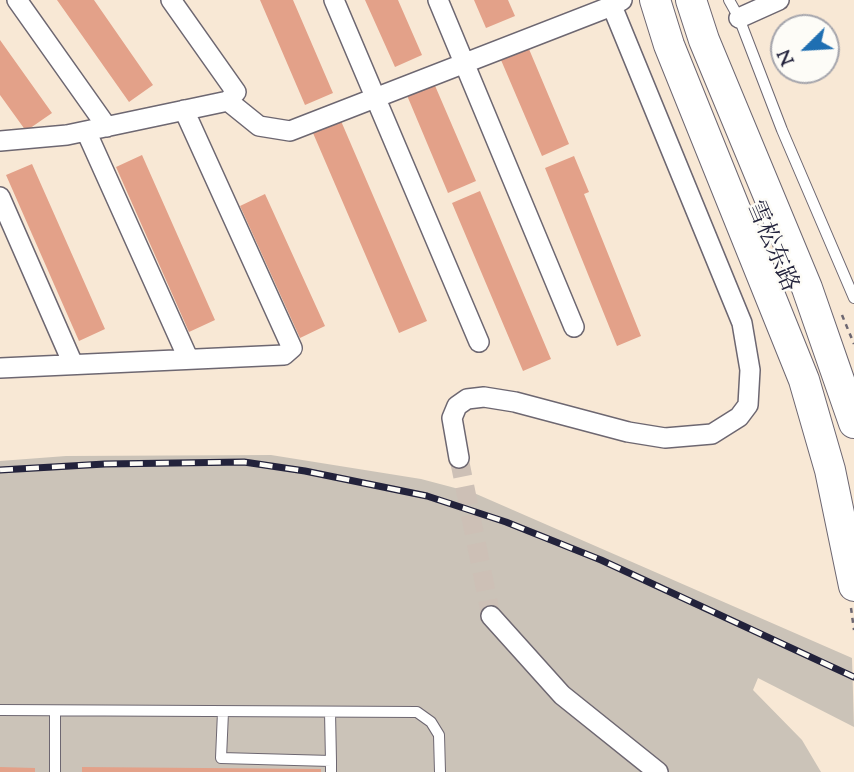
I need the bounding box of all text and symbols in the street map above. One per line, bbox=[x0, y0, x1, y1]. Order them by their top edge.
north arrow bbox=[770, 14, 840, 84]
text: N bbox=[772, 45, 803, 69]
street label: 雪松东路 bbox=[738, 197, 802, 297]

